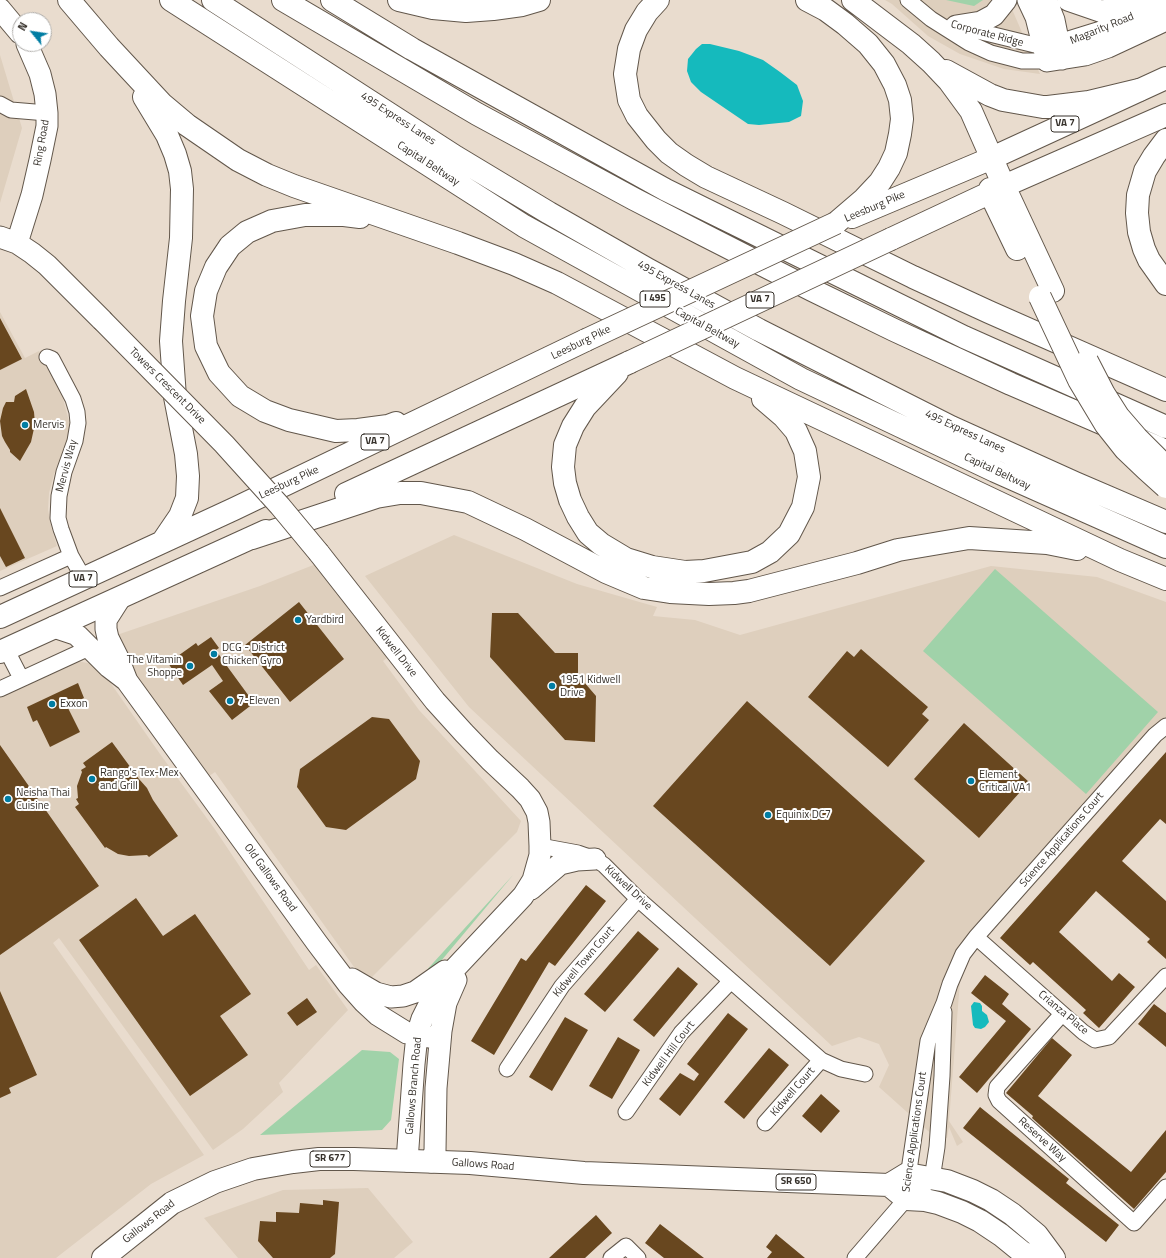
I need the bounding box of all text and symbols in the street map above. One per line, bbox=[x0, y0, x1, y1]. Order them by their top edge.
street label: Magarity Road bbox=[1068, 10, 1136, 48]
north arrow bbox=[12, 12, 52, 52]
street label: Corporate Ridge bbox=[949, 18, 1025, 50]
text: N bbox=[14, 19, 31, 34]
street label: 495 Express Lanes bbox=[358, 90, 438, 148]
road number: VA 7 bbox=[1051, 116, 1079, 132]
street label: Ring Road bbox=[31, 119, 53, 167]
street label: Capital Beltway bbox=[394, 139, 462, 189]
street label: Leesburg Pike bbox=[843, 188, 907, 226]
street label: 495 Express Lanes bbox=[635, 258, 717, 312]
road number: I 495 bbox=[640, 291, 670, 307]
road number: VA 7 bbox=[746, 292, 774, 308]
street label: Capital Beltway bbox=[672, 305, 742, 351]
street label: Leesburg Pike bbox=[549, 323, 613, 363]
street label: Towers Crescent Drive bbox=[126, 345, 208, 427]
street label: 495 Express Lanes bbox=[923, 408, 1007, 456]
place label: Mervis bbox=[33, 418, 64, 432]
marker: Mervis bbox=[20, 420, 30, 430]
road number: VA 7 bbox=[361, 434, 389, 450]
street label: Mervis Way bbox=[54, 438, 80, 494]
street label: Capital Beltway bbox=[962, 451, 1032, 493]
street label: Leesburg Pike bbox=[257, 463, 321, 503]
road number: VA 7 bbox=[69, 571, 97, 587]
place label: Yardbird bbox=[306, 613, 344, 627]
marker: Yardbird bbox=[293, 615, 303, 625]
street label: Kidwell Drive bbox=[372, 624, 420, 680]
place label: DCG - District Chicken Gyro bbox=[222, 641, 285, 667]
marker: DCG - District Chicken Gyro bbox=[209, 649, 219, 659]
place label: The Vitamin Shoppe bbox=[127, 653, 182, 679]
marker: The Vitamin Shoppe bbox=[185, 661, 195, 671]
place label: 1951 Kidwell Drive bbox=[560, 673, 621, 699]
marker: 1951 Kidwell Drive bbox=[547, 681, 557, 691]
place label: 7-Eleven bbox=[238, 694, 280, 708]
marker: 7-Eleven bbox=[225, 696, 235, 706]
place label: Exxon bbox=[60, 697, 88, 711]
marker: Exxon bbox=[47, 699, 57, 709]
place label: Rango's Tex-Mex and Grill bbox=[100, 766, 179, 792]
place label: Element Critical VA1 bbox=[979, 768, 1032, 794]
marker: Rango's Tex-Mex and Grill bbox=[87, 774, 97, 784]
marker: Element Critical VA1 bbox=[966, 776, 976, 786]
place label: Neisha Thai Cuisine bbox=[16, 786, 70, 812]
street label: Science Applications Court bbox=[1017, 790, 1107, 890]
marker: Neisha Thai Cuisine bbox=[3, 794, 13, 804]
place label: Equinix DC7 bbox=[776, 808, 831, 822]
marker: Equinix DC7 bbox=[763, 810, 773, 820]
street label: Old Gallows Road bbox=[241, 841, 299, 915]
street label: Kidwell Drive bbox=[602, 863, 654, 913]
street label: Kidwell Town Court bbox=[551, 924, 617, 1000]
street label: Crianza Place bbox=[1035, 988, 1091, 1038]
street label: Kidwell Hill Court bbox=[640, 1019, 698, 1089]
street label: Gallows Branch Road bbox=[403, 1037, 425, 1135]
street label: Kidwell Court bbox=[768, 1065, 818, 1119]
street label: Science Applications Court bbox=[900, 1071, 930, 1193]
street label: Reserve Way bbox=[1015, 1115, 1069, 1165]
road number: SR 677 bbox=[310, 1151, 350, 1167]
street label: Gallows Road bbox=[451, 1156, 515, 1174]
road number: SR 650 bbox=[776, 1174, 816, 1190]
street label: Gallows Road bbox=[120, 1197, 178, 1247]

